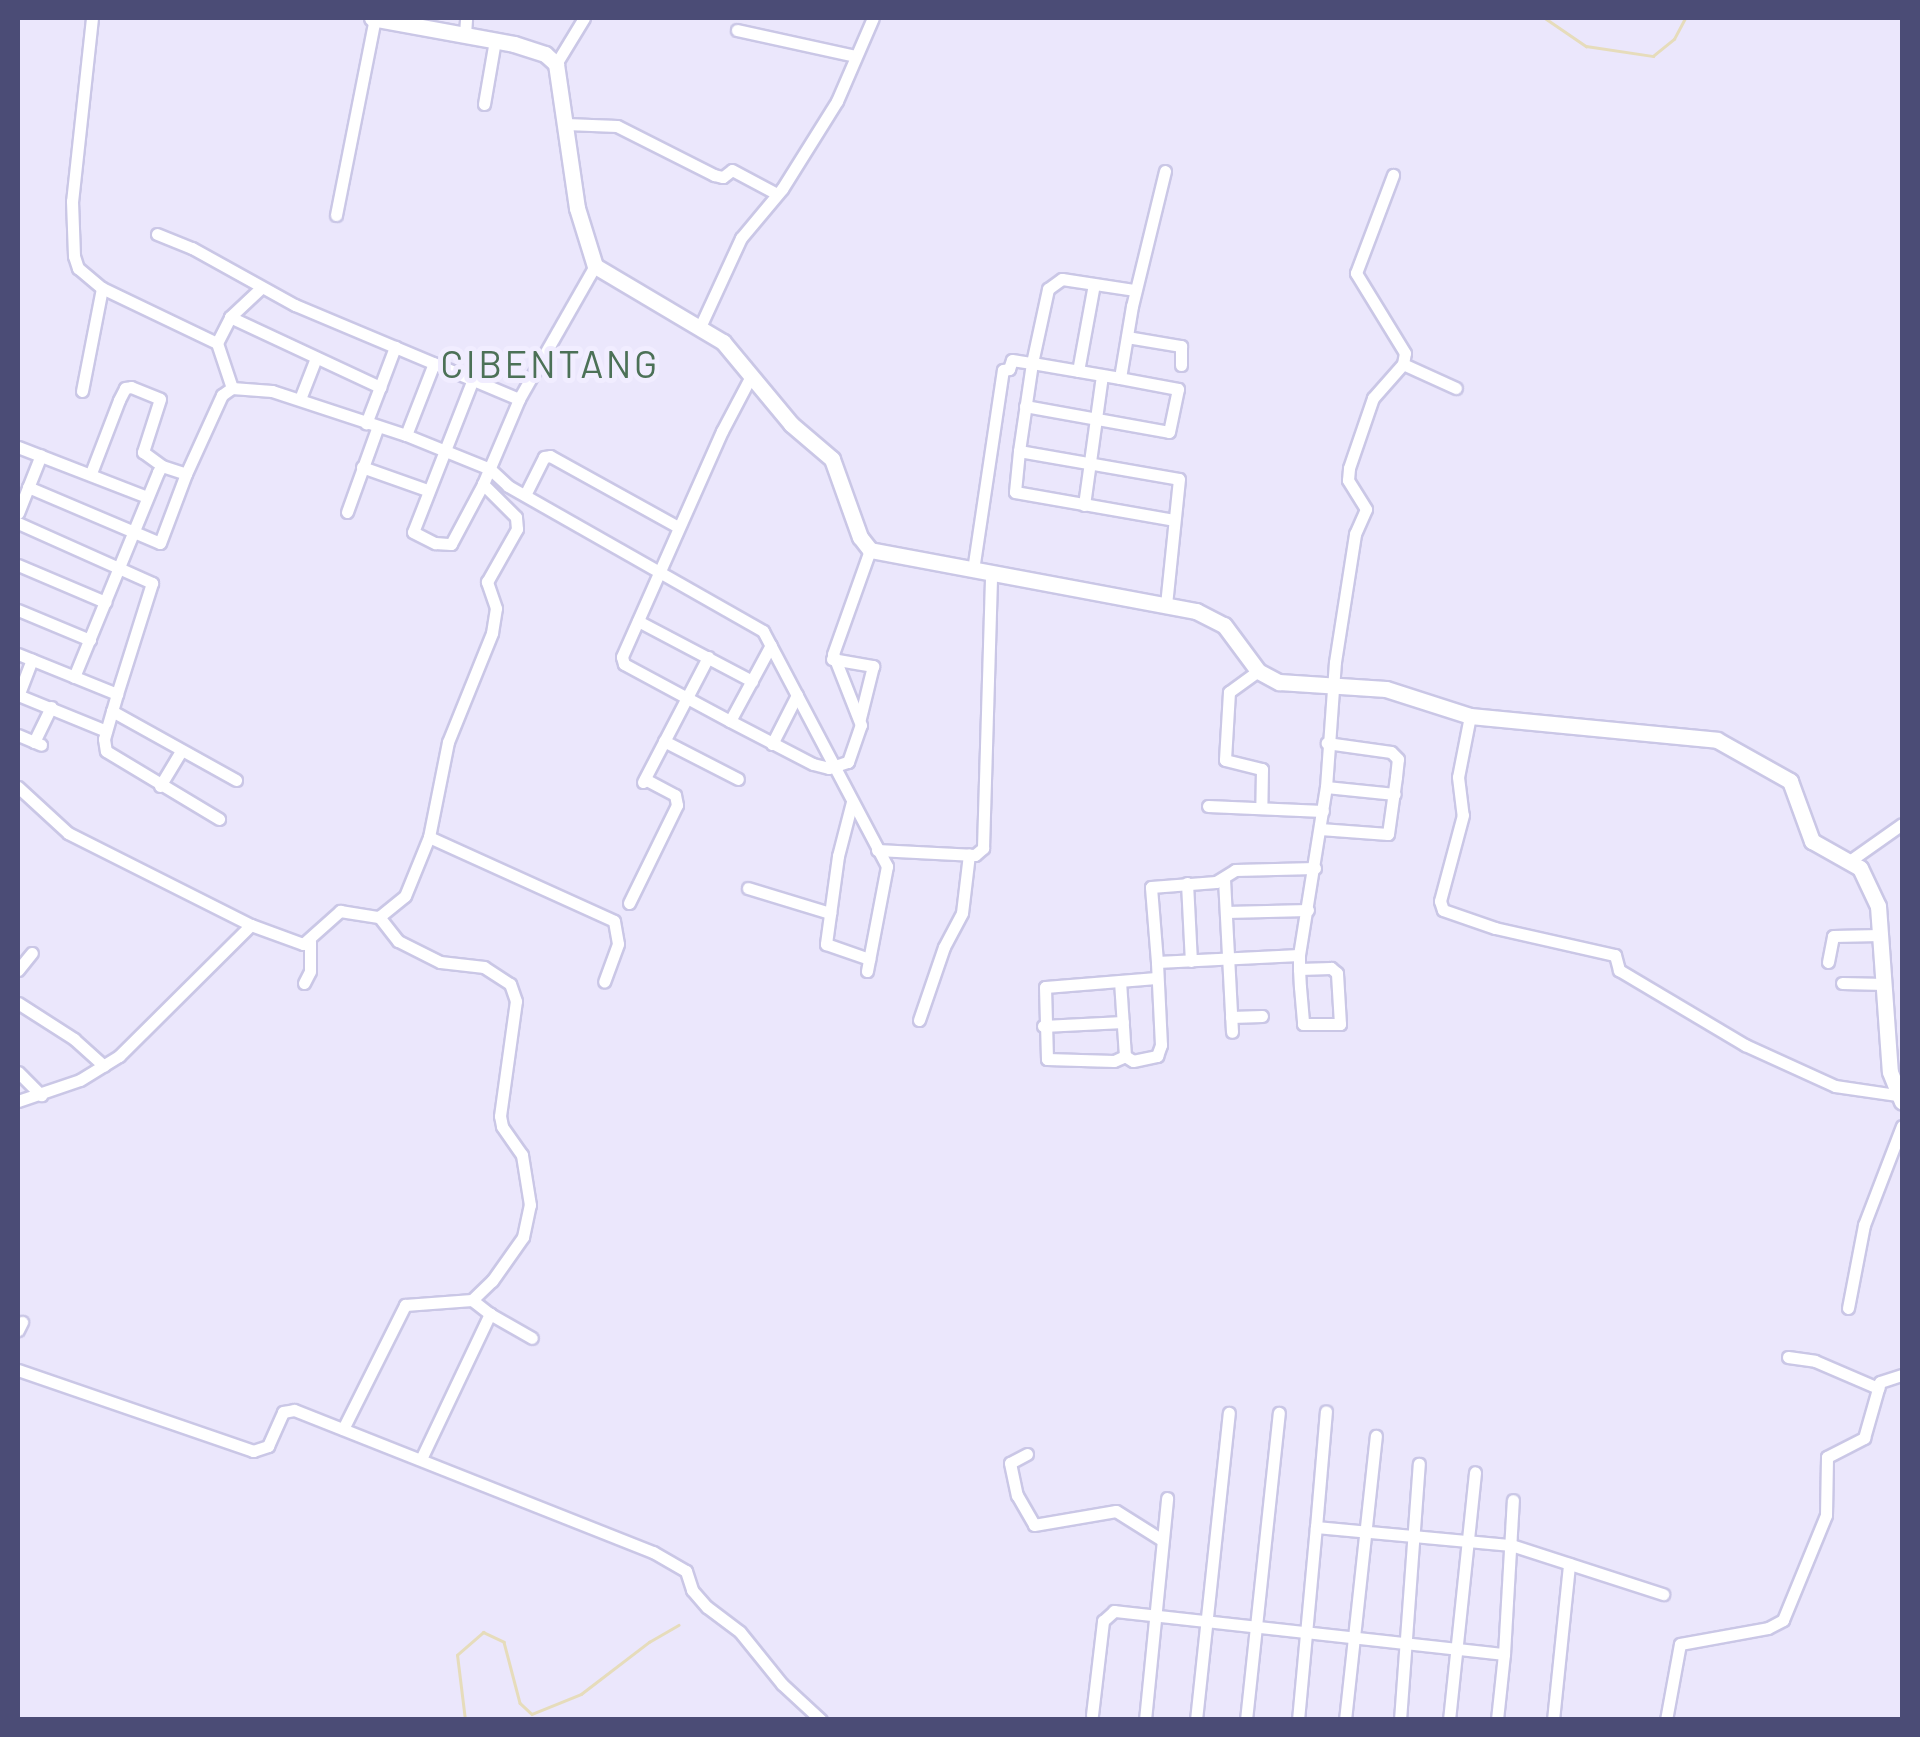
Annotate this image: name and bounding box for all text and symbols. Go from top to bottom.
district label: CIBENTANG [440,341,660,387]

